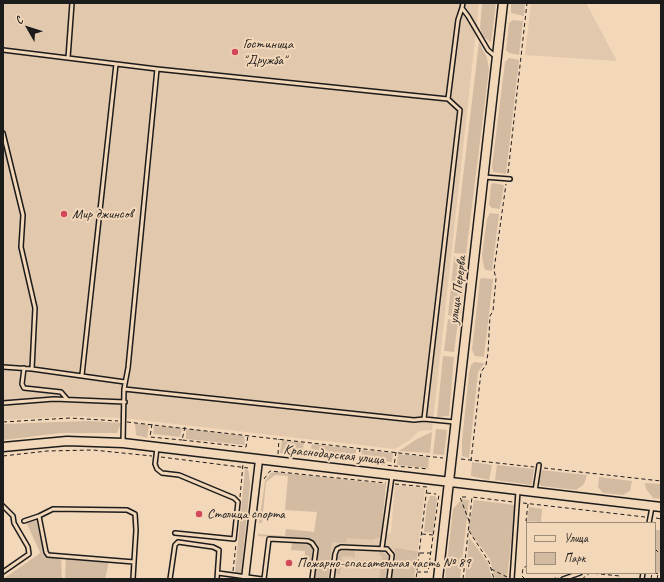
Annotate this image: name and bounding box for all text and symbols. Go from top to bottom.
north arrow [8,8,48,48]
text: С [12,14,26,27]
place label: Гостиница "Дружба" [243,36,293,68]
marker: Гостиница "Дружба" [230,47,240,57]
place label: Мир джинсов [72,206,133,222]
marker: Мир джинсов [59,209,69,219]
street label: улица Перерва [445,255,471,325]
street label: Краснодарская улица [283,441,385,469]
place label: Столица спорта [207,506,285,522]
marker: Столица спорта [194,509,204,519]
legend [526,522,656,574]
text: Улица [564,530,588,546]
text: Парк [564,550,585,566]
place label: Пожарно-спасательная часть № 89 [297,555,471,571]
marker: Пожарно-спасательная часть № 89 [284,558,294,568]

